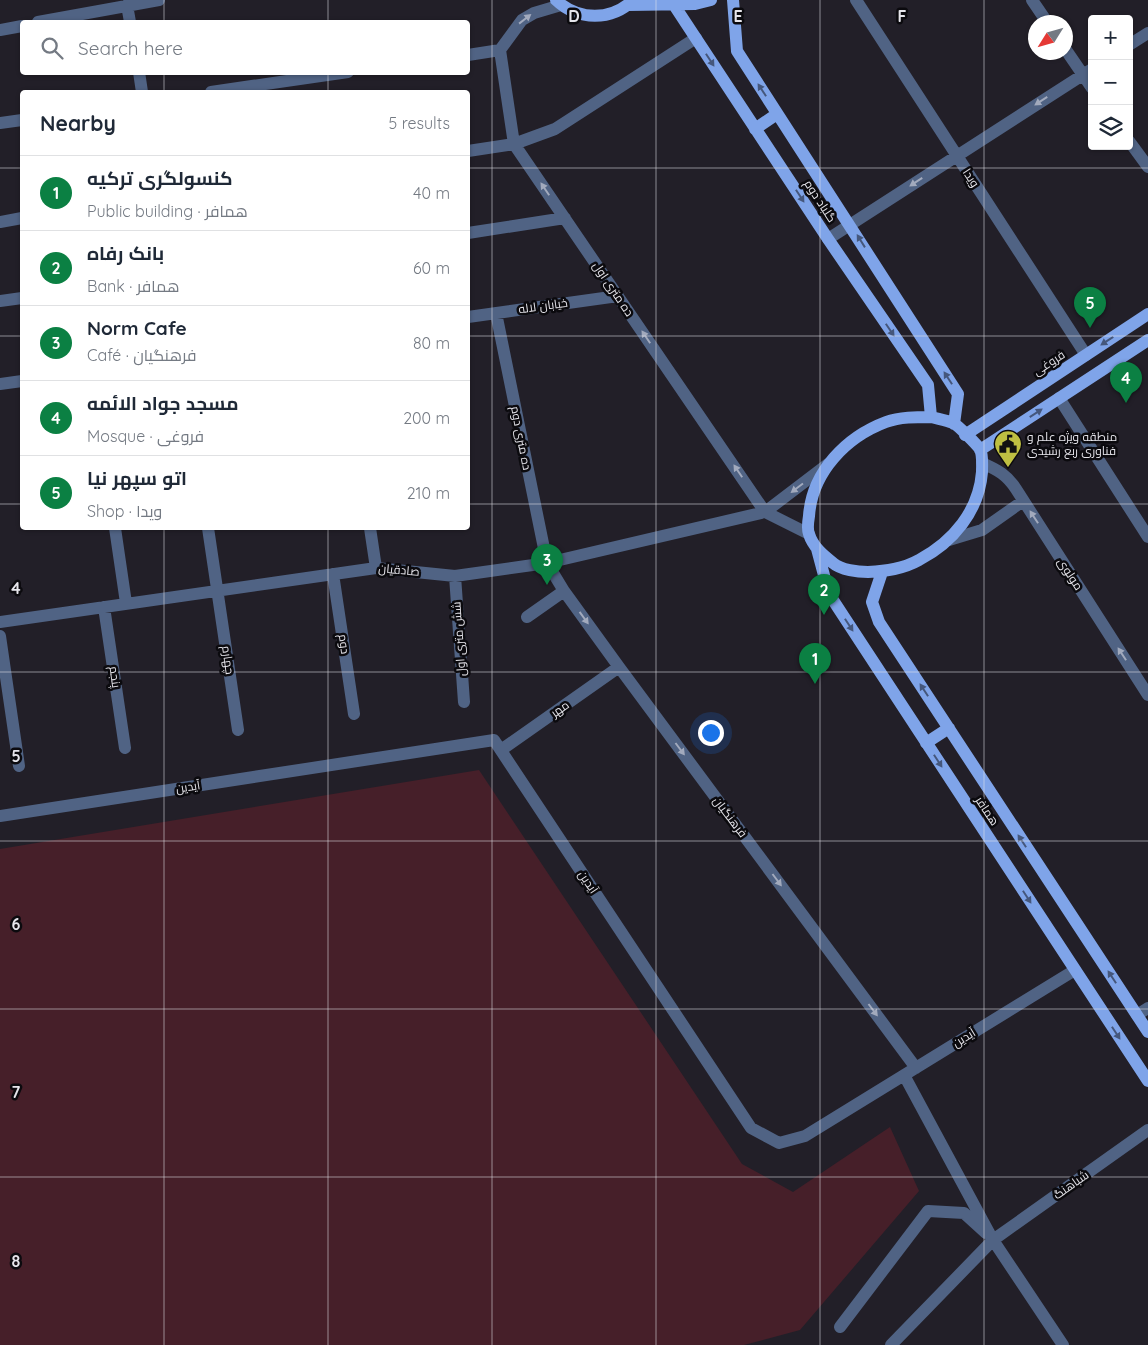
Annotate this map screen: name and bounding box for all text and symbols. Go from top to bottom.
text: D [568,6,580,26]
text: E [733,6,743,26]
text: F [898,6,907,26]
one-way arrow [518,14,531,25]
north arrow [1028,15,1073,60]
map controls [1088,15,1133,150]
button: + [1088,15,1133,60]
search box [20,20,470,75]
icon: search [38,34,66,62]
text: Search here [78,36,183,60]
one-way arrow [705,53,715,67]
button: − [1088,60,1133,105]
one-way arrow [758,84,767,97]
one-way arrow [1035,97,1048,106]
button: layers [1088,105,1133,150]
text: Nearby [40,110,116,136]
text: 5 results [389,113,450,133]
text: کنسولگری ترکیه [87,166,233,190]
street label: ویدا [960,166,983,190]
street label: گلباد دوم [800,177,840,225]
one-way arrow [910,177,923,187]
one-way arrow [540,182,550,195]
text: 1 [53,183,59,203]
text: 40 m [413,183,450,203]
one-way arrow [795,189,804,202]
text: Public building · همافر [87,201,248,221]
one-way arrow [856,234,865,248]
text: بانک رفاه [87,241,164,265]
text: 2 [51,258,61,278]
text: 60 m [413,258,450,278]
street label: ده متری اول [590,259,637,319]
text: Bank · همافر [87,276,180,296]
pin: 5 [1074,287,1106,328]
street label: خیابان لاله [517,295,569,316]
text: Norm Cafe [87,316,187,340]
one-way arrow [886,324,895,337]
one-way arrow [641,330,651,344]
text: 3 [52,333,60,353]
text: 80 m [413,333,450,353]
one-way arrow [1101,336,1114,346]
text: Café · فرهنگیان [87,345,197,365]
street label: فروغى [1030,347,1068,378]
pin: 4 [1110,362,1142,403]
one-way arrow [943,371,953,385]
text: مسجد جواد الائمه [87,391,239,415]
street label: ده متری دوم [507,405,535,472]
text: 4 [51,408,61,428]
text: 200 m [403,408,450,428]
one-way arrow [1029,409,1042,418]
text: Mosque · فروغى [87,426,204,446]
public building icon: منطقه ویژه علم و فناوری ربع رشیدی [993,429,1023,468]
place label: منطقه ویژه علم و فناوری ربع رشیدی [1027,429,1117,459]
one-way arrow [733,465,743,478]
text: اتو سپهر نیا [87,466,187,490]
one-way arrow [791,482,804,493]
text: 5 [51,483,61,503]
text: 210 m [407,483,450,503]
text: Shop · ویدا [87,501,162,521]
one-way arrow [1029,511,1039,524]
pin: 3 [531,544,563,585]
street label: مولوی [1054,555,1086,593]
street label: صادقیان [378,560,420,579]
pin: 2 [808,574,840,615]
text: 4 [11,578,21,598]
street label: شش متری اول [448,601,469,677]
one-way arrow [578,611,589,624]
one-way arrow [844,619,854,632]
street label: دوم [335,633,353,655]
pin: 1 [799,643,831,684]
street label: چهارم [217,645,238,676]
one-way arrow [1117,647,1126,661]
street label: پنجم [105,665,125,690]
one-way arrow [919,684,929,697]
street label: مهر [547,697,572,721]
your location [698,720,724,746]
one-way arrow [675,742,685,756]
text: 5 [11,746,21,766]
one-way arrow [933,755,943,768]
street label: آیدین [175,777,202,796]
street label: همافر [972,792,1002,828]
street label: فرهنگیان [710,793,751,840]
one-way arrow [1018,834,1027,848]
street label: آیدین [575,867,602,897]
one-way arrow [771,873,782,886]
one-way arrow [1023,890,1032,904]
text: 6 [12,914,21,934]
one-way arrow [1107,970,1116,983]
one-way arrow [868,1003,879,1016]
street label: آیدین [949,1024,979,1050]
one-way arrow [1112,1026,1121,1040]
text: 7 [12,1082,21,1102]
street label: شباهنگ [1050,1167,1091,1202]
text: 8 [12,1251,21,1271]

